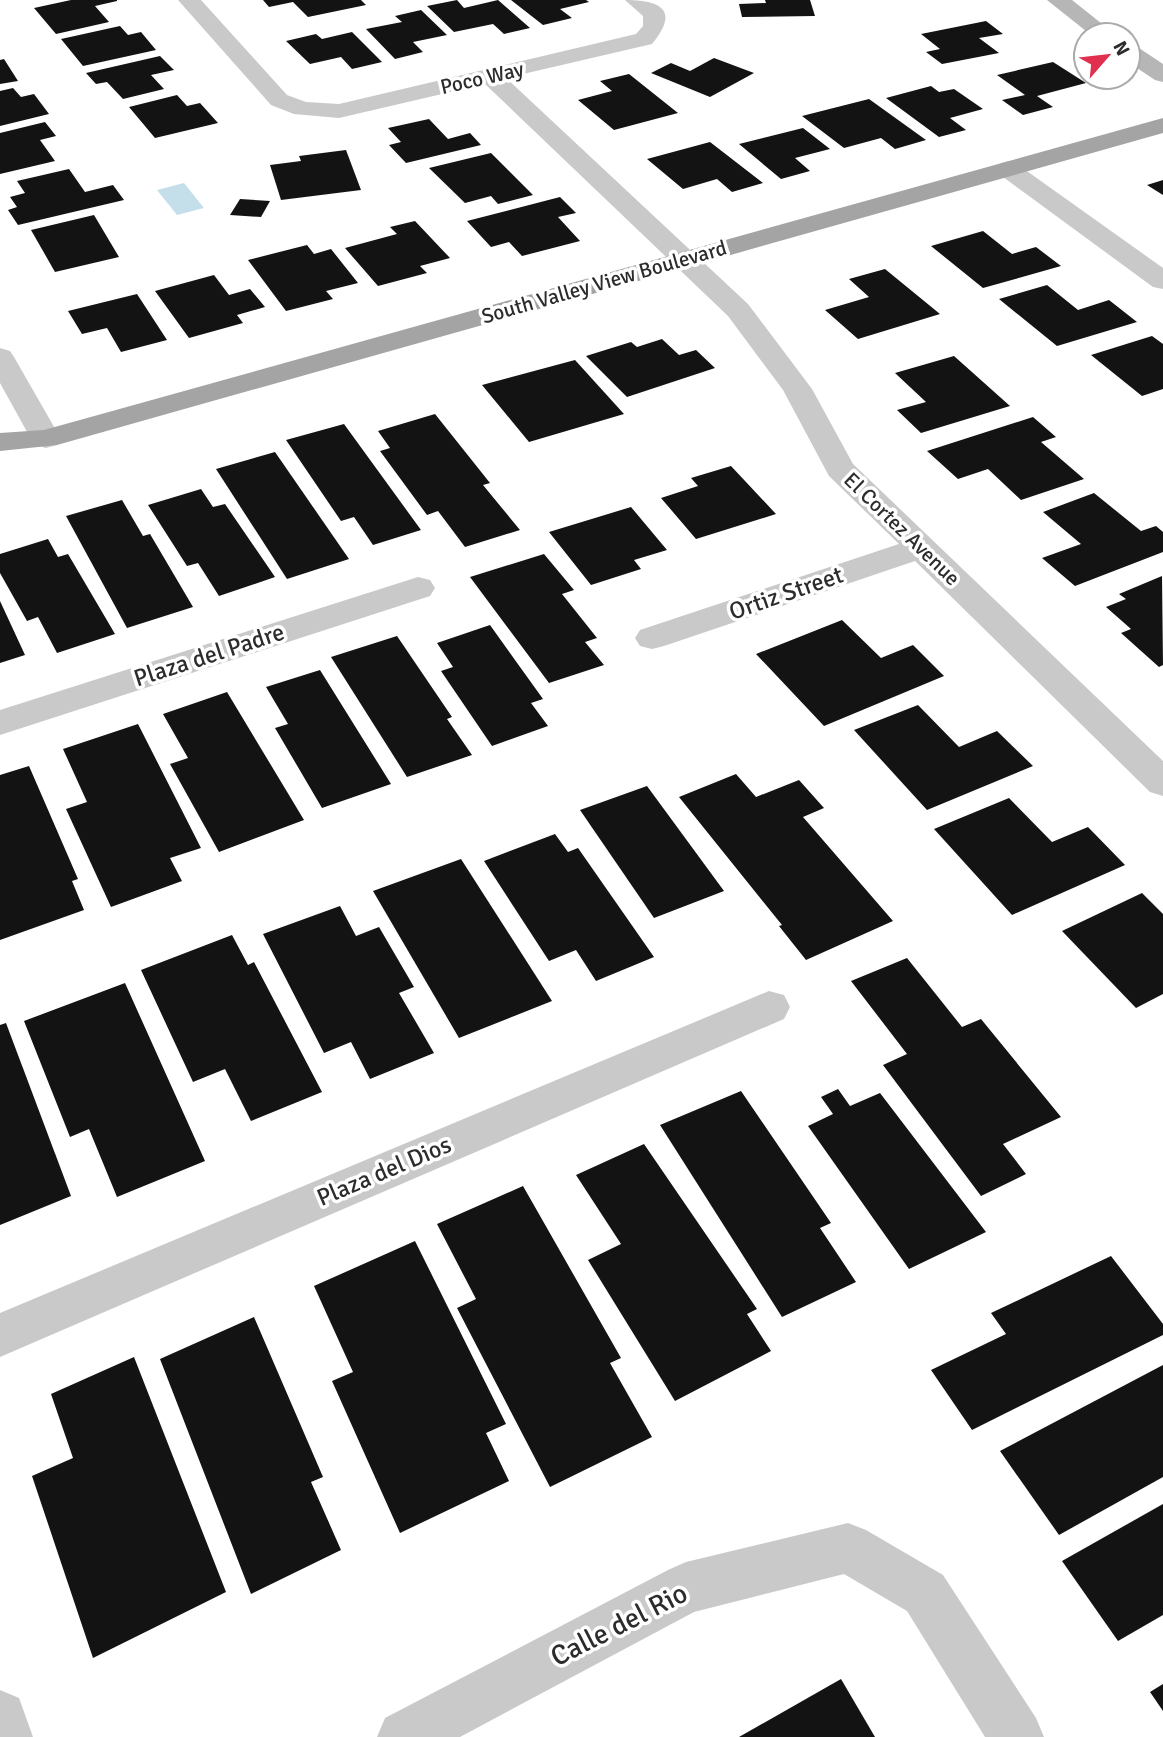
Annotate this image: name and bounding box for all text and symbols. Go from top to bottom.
north arrow [1072,21,1142,91]
text: N [1107,37,1135,60]
street label: Poco Way [438,56,526,100]
street label: South Valley View Boulevard [478,235,730,329]
street label: El Cortez Avenue [838,467,966,591]
street label: Ortiz Street [725,559,847,627]
street label: Plaza del Padre [130,617,288,693]
street label: Plaza del Dios [312,1129,456,1213]
street label: Calle del Rio [545,1576,693,1674]

